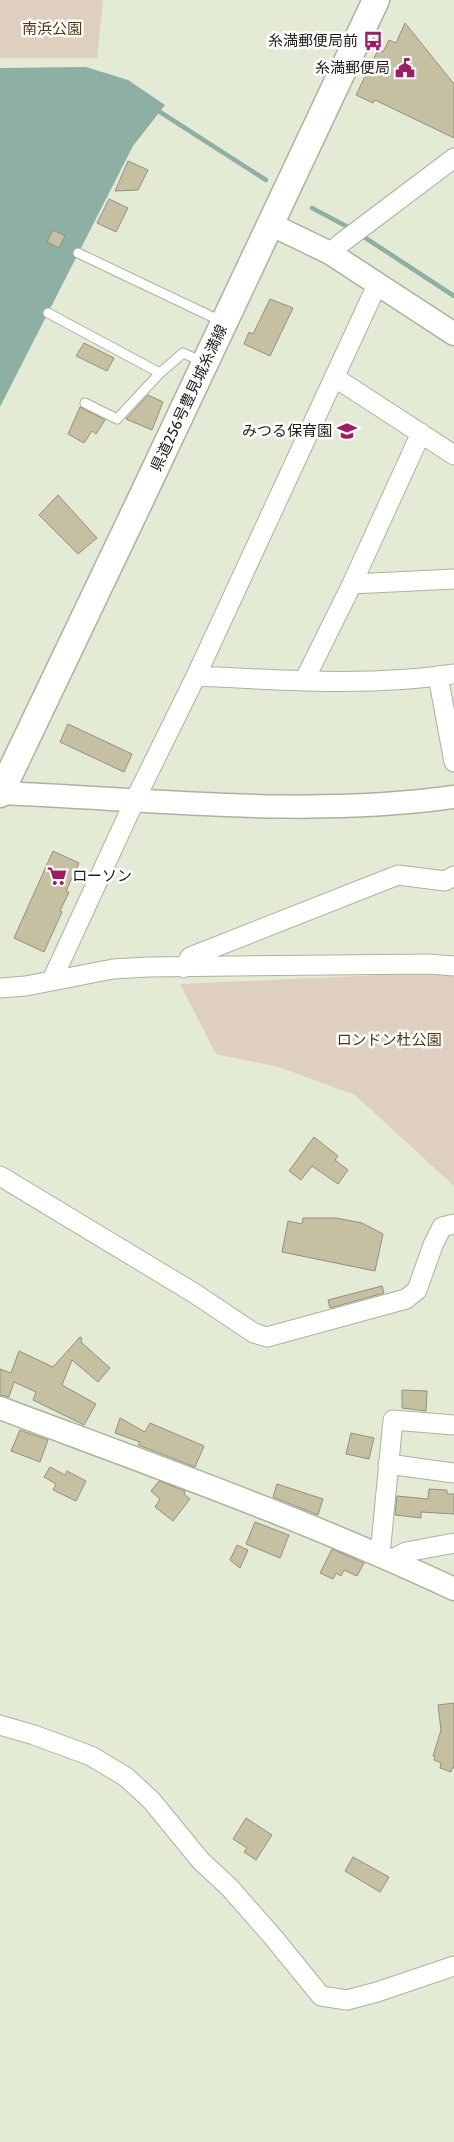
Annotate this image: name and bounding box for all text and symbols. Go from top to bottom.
park label: 南浜公園 [22,20,82,38]
bus stop icon: 糸満郵便局前 [362,30,384,52]
place label: 糸満郵便局前 [268,32,358,50]
public building icon: 糸満郵便局 [394,57,416,79]
place label: 糸満郵便局 [315,59,390,77]
street label: 県道256号豊見城糸満線 [147,322,231,474]
school or university icon: みつる保育園 [336,420,358,442]
place label: みつる保育園 [242,422,332,440]
supermarket icon: ローソン [46,865,68,887]
place label: ローソン [72,867,132,885]
park label: ロンドン杜公園 [336,1031,442,1049]

